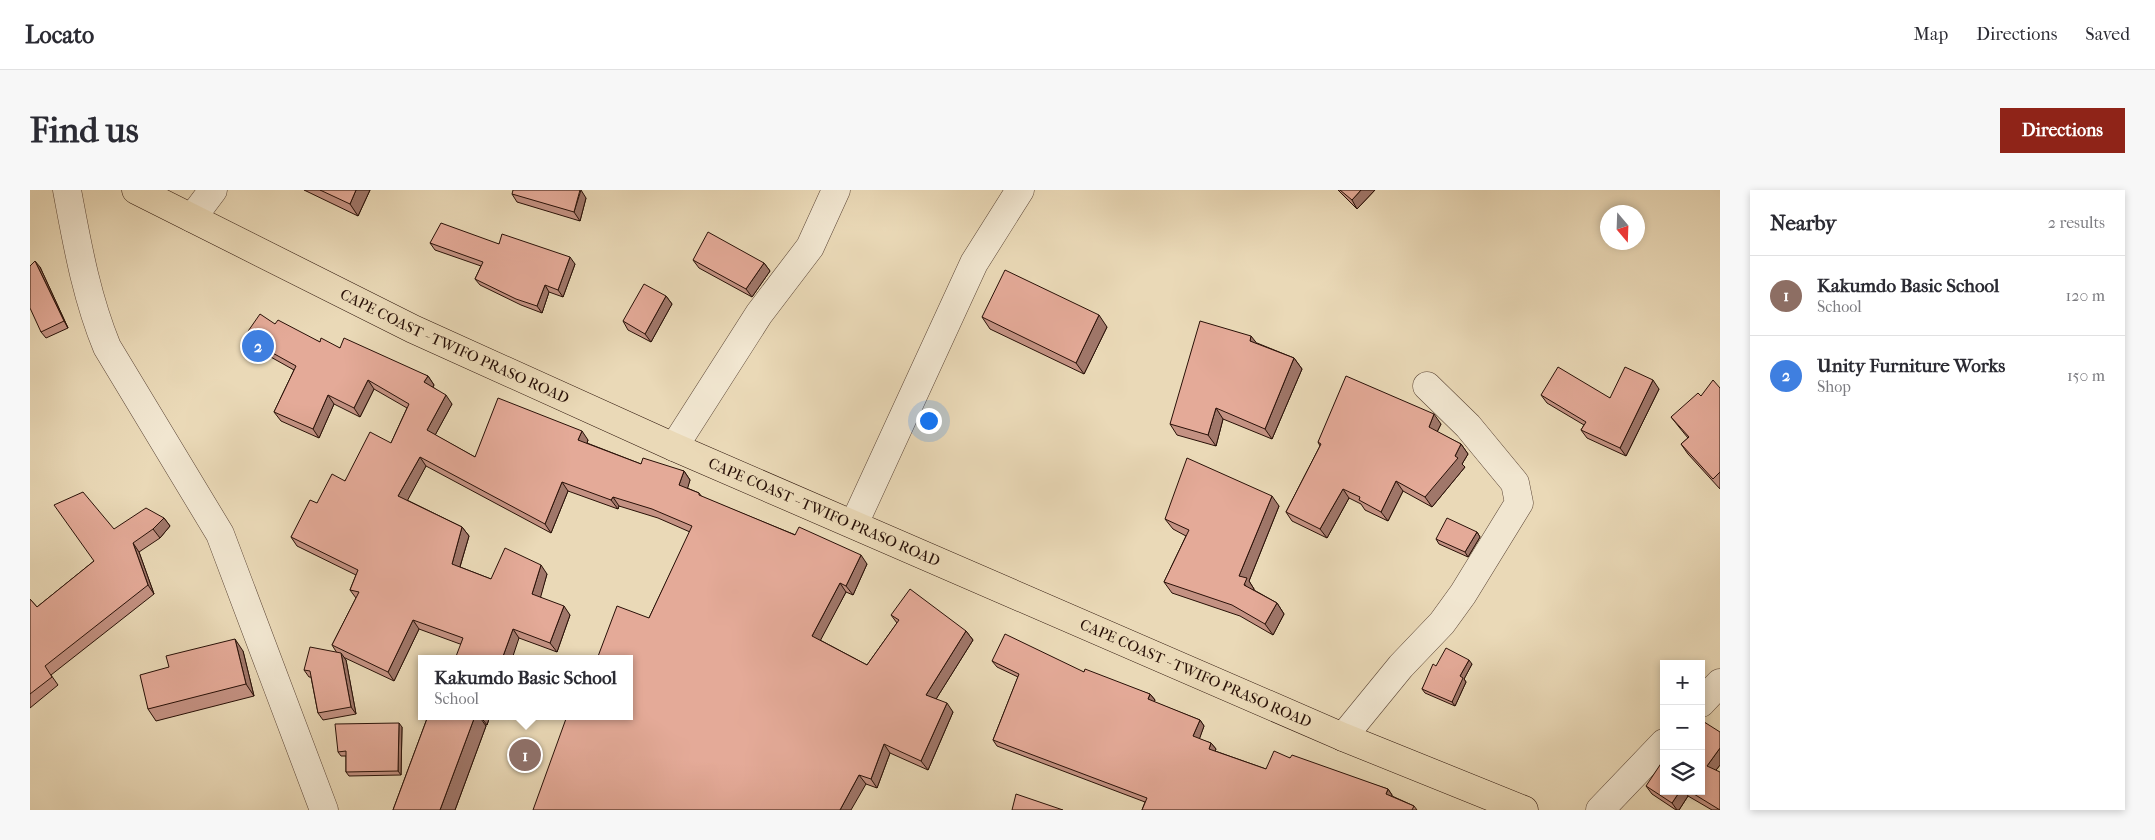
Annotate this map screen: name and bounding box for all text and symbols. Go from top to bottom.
text: Locato [25,21,94,49]
text: Map [1914,24,1948,45]
text: Directions [1976,24,2057,45]
text: Saved [2085,24,2130,45]
button: Directions [2000,108,2125,153]
text: Find us [30,110,139,151]
north arrow [1600,205,1645,250]
text: Nearby [1770,211,1836,235]
text: 2 results [2048,213,2105,232]
text: Kakumdo Basic School [1817,275,1999,297]
street label: CAPE COAST - TWIFO PRASO ROAD [337,285,572,407]
text: 1 [1783,286,1789,305]
text: 120 m [2066,286,2105,305]
text: School [1817,297,1862,316]
pin: 2 [242,327,274,365]
text: Unity Furniture Works [1817,355,2005,377]
text: 2 [1782,366,1790,385]
text: 150 m [2067,366,2105,385]
text: Shop [1817,377,1851,396]
your location [916,408,942,434]
street label: CAPE COAST - TWIFO PRASO ROAD [706,454,943,570]
street label: CAPE COAST - TWIFO PRASO ROAD [1077,615,1314,731]
popup [418,655,633,720]
map controls [1660,660,1705,795]
button: + [1660,660,1705,705]
text: Kakumdo Basic School [434,667,617,689]
text: School [434,689,479,708]
button: − [1660,705,1705,750]
pin: 1 [509,736,541,774]
button: layers [1660,750,1705,795]

